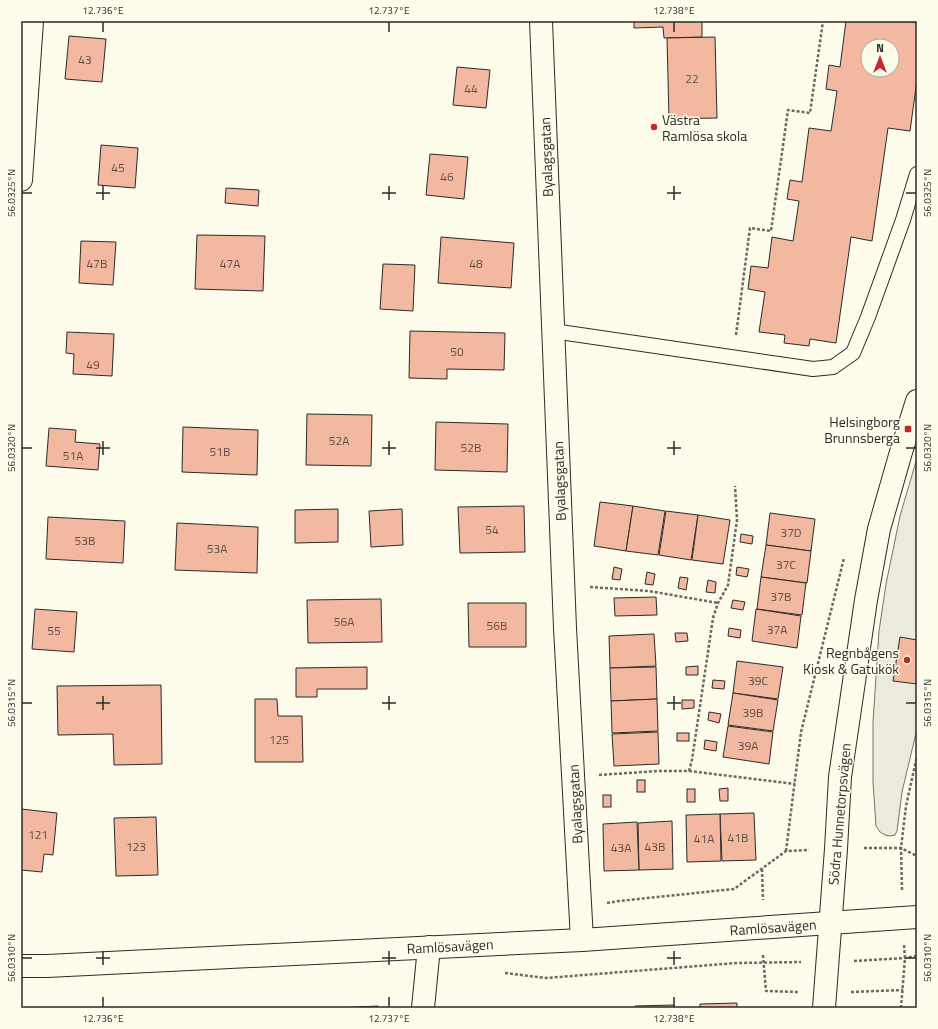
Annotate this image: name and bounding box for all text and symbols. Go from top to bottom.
text: 12.736°E [82,3,124,18]
text: 12.737°E [368,3,410,18]
text: 12.738°E [653,3,695,18]
north arrow [860,38,900,78]
text: N [876,40,884,56]
house number: 43 [78,50,92,69]
house number: 22 [685,69,699,88]
house number: 44 [464,79,478,98]
place label: Västra Ramlösa skola [662,109,747,146]
street label: Byalagsgatan [534,117,558,197]
marker: Västra Ramlösa skola [649,122,659,132]
house number: 45 [111,158,125,177]
house number: 46 [440,167,454,186]
text: 56.0325°N [4,169,19,217]
text: 56.0325°N [920,169,935,217]
house number: 47B [87,254,107,273]
house number: 47A [220,254,240,273]
house number: 48 [469,254,483,273]
house number: 50 [450,342,464,361]
house number: 49 [86,355,100,374]
place label: Helsingborg Brunnsberga [824,411,900,448]
text: 56.0320°N [4,424,19,472]
marker: Helsingborg Brunnsberga [903,424,913,434]
text: 56.0320°N [920,424,935,472]
house number: 52A [329,431,349,450]
house number: 52B [461,438,481,457]
street label: Byalagsgatan [547,441,571,521]
house number: 51B [210,442,230,461]
house number: 51A [63,446,83,465]
house number: 54 [485,520,499,539]
house number: 37D [780,523,802,542]
house number: 53B [75,531,95,550]
house number: 53A [207,539,227,558]
house number: 37C [776,555,796,574]
house number: 37B [771,587,791,606]
house number: 56A [334,612,354,631]
house number: 56B [487,616,507,635]
house number: 37A [767,620,787,639]
house number: 55 [47,621,61,640]
place label: Regnbågens Kiosk & Gatukök [803,642,899,679]
marker: Regnbågens Kiosk & Gatukök [902,655,912,665]
house number: 39C [748,671,768,690]
text: 56.0315°N [4,679,19,727]
text: 56.0315°N [920,679,935,727]
house number: 39B [743,703,763,722]
house number: 125 [269,730,289,749]
house number: 39A [738,736,758,755]
street label: Södra Hunnetorpsvägen [822,742,856,886]
street label: Byalagsgatan [562,764,588,844]
house number: 121 [28,825,48,844]
house number: 41B [728,828,748,847]
house number: 41A [694,829,714,848]
house number: 123 [126,837,146,856]
house number: 43B [645,837,665,856]
house number: 43A [611,838,631,857]
street label: Ramlösavägen [729,913,817,941]
street label: Ramlösavägen [406,933,494,959]
text: 56.0310°N [4,934,19,982]
text: 56.0310°N [920,934,935,982]
text: 12.736°E [82,1011,124,1026]
text: 12.737°E [368,1011,410,1026]
text: 12.738°E [653,1011,695,1026]

